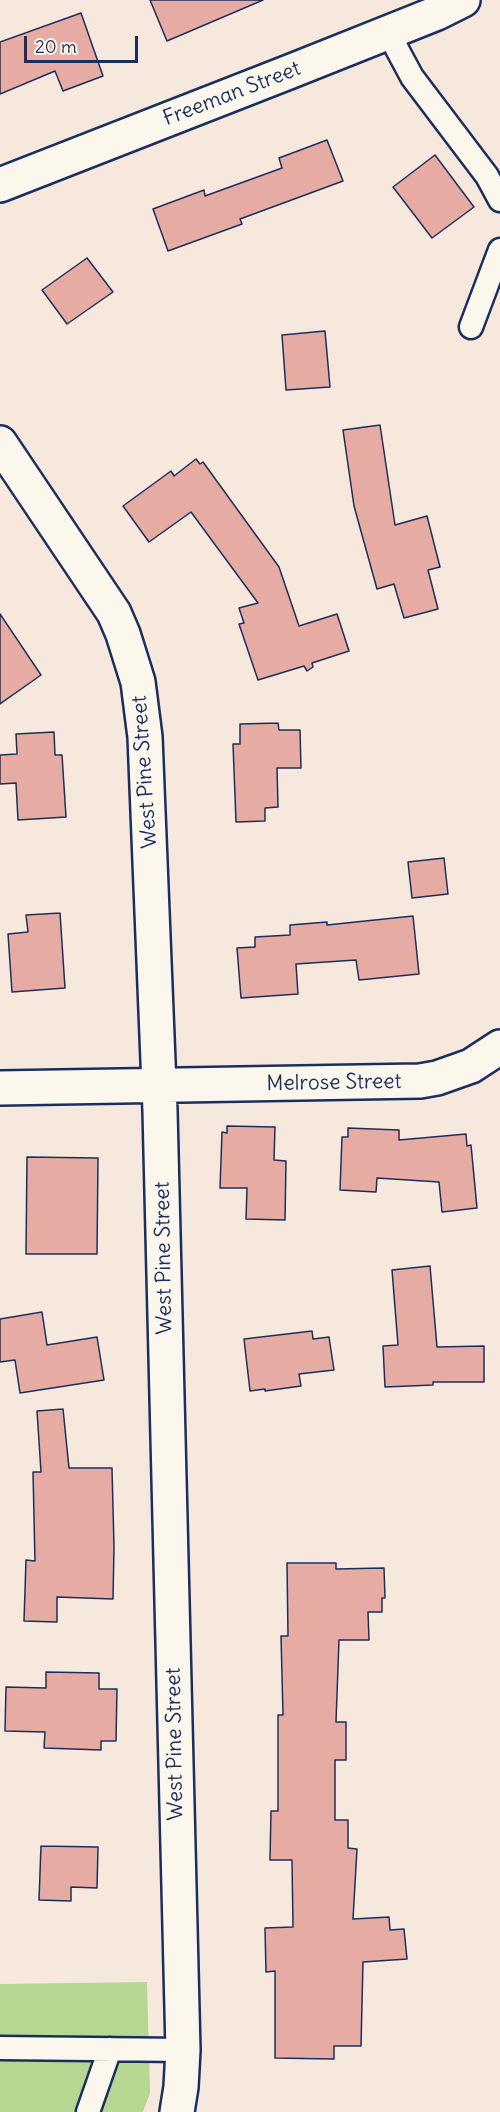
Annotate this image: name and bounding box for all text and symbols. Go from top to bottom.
scale bar [27,24,141,62]
text: 20 m [35,35,77,58]
street label: Freeman Street [160,56,304,132]
street label: West Pine Street [127,695,163,849]
street label: Melrose Street [266,1069,402,1097]
street label: West Pine Street [150,1181,178,1335]
street label: West Pine Street [161,1667,189,1821]

